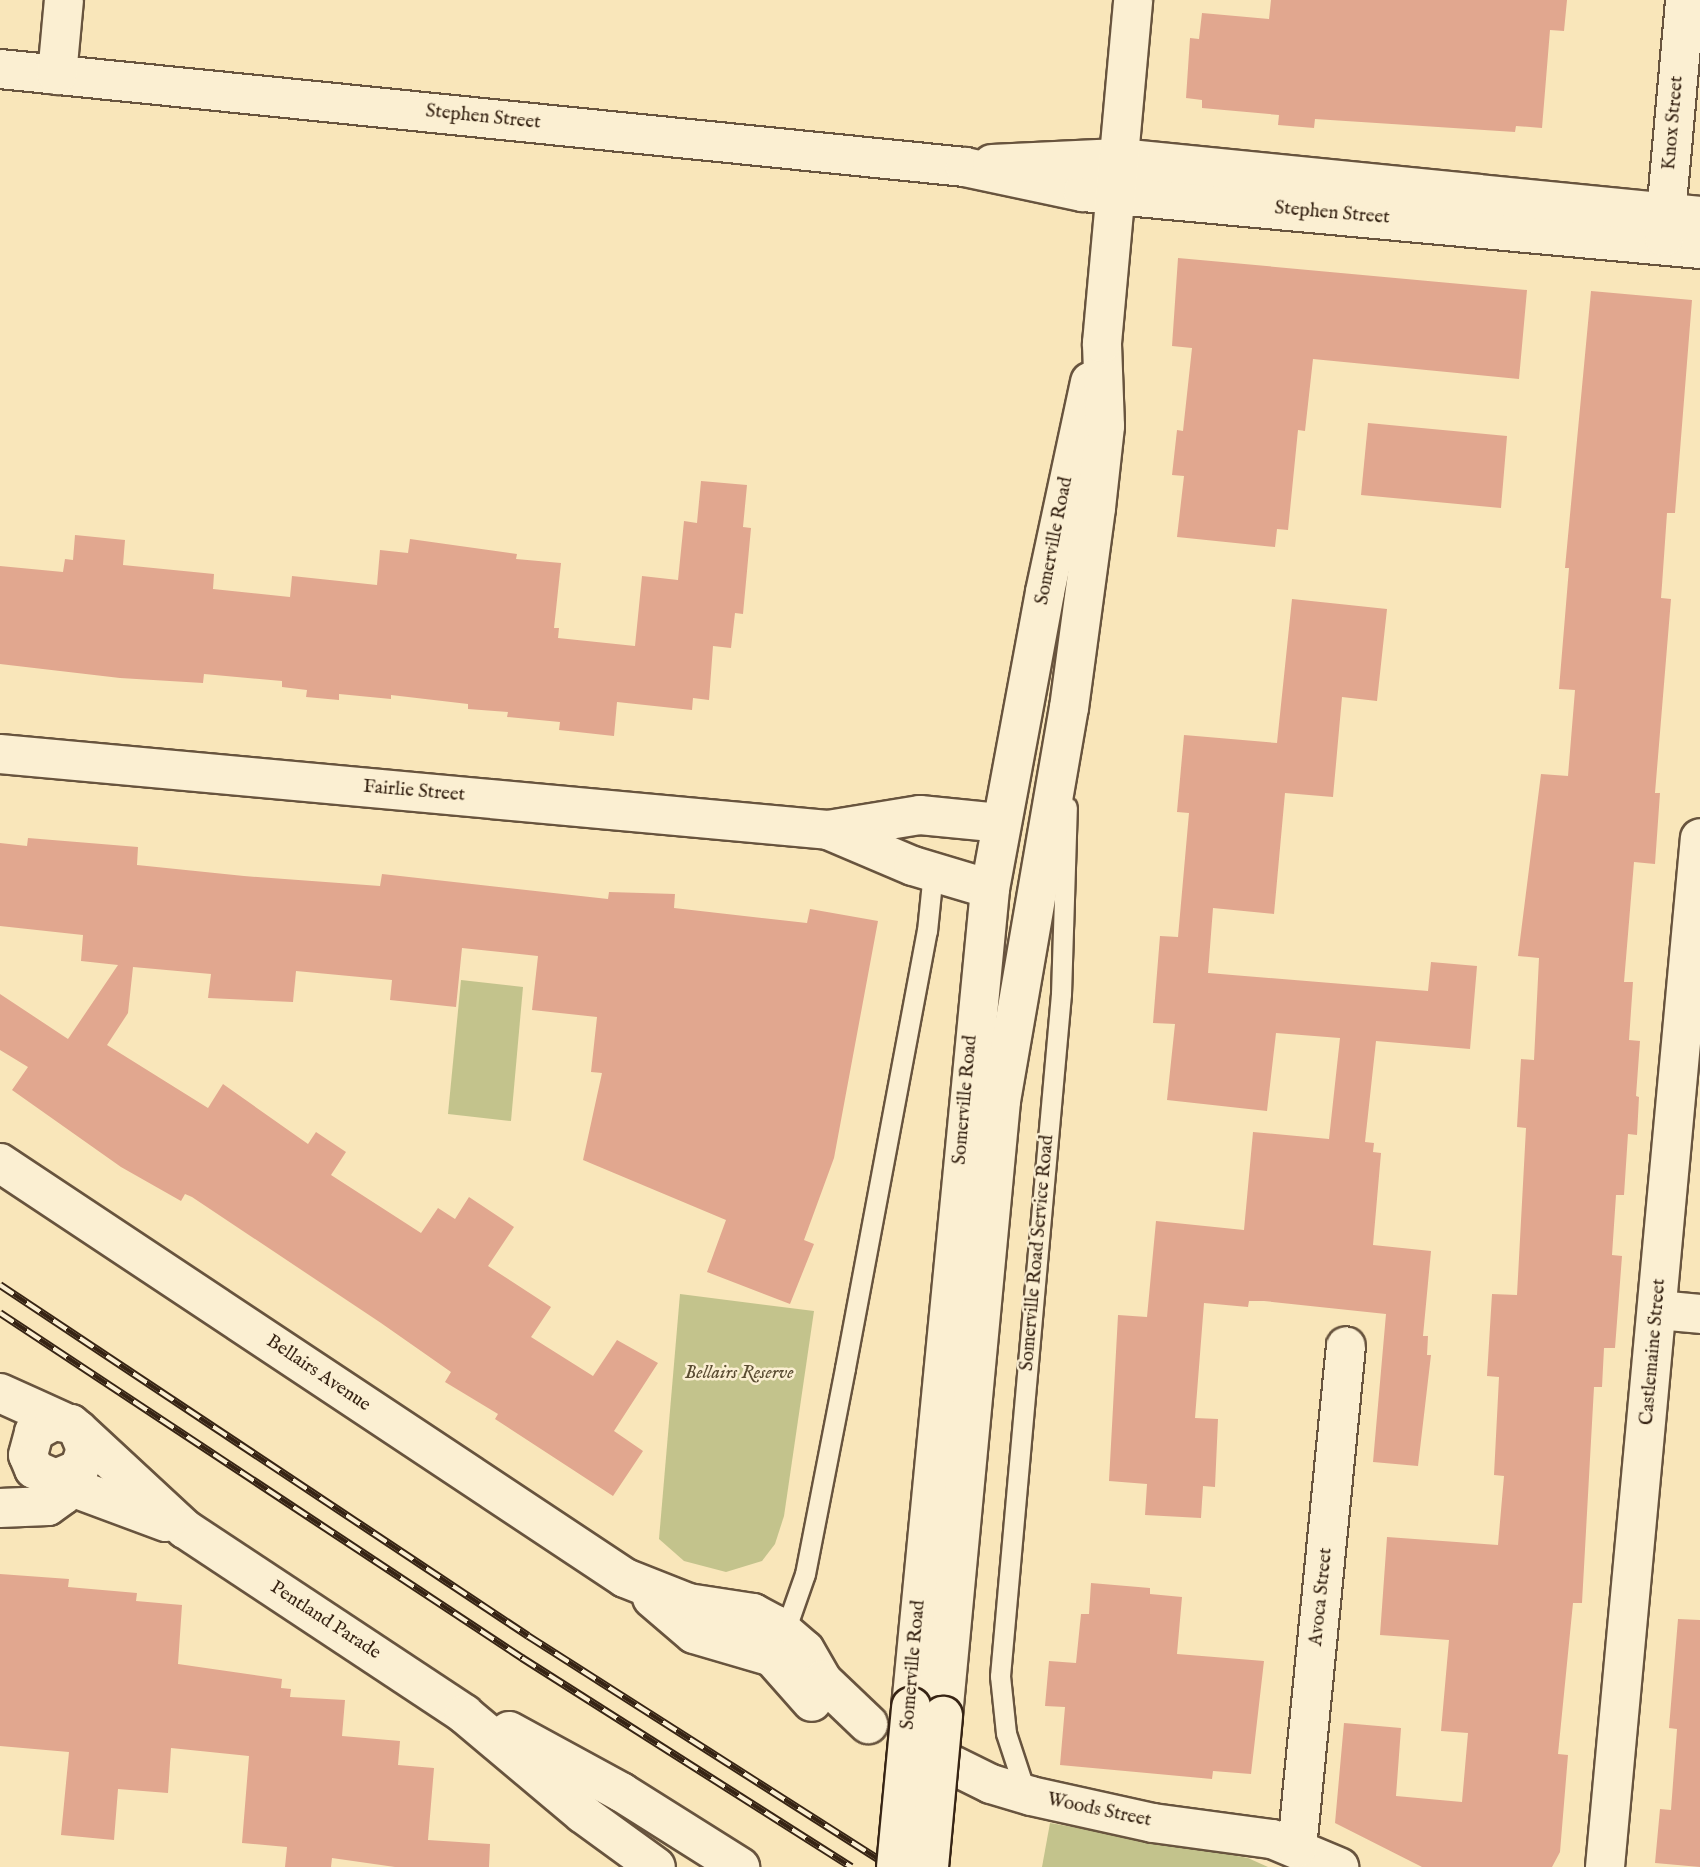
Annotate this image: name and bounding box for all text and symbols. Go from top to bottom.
street label: Knox Street [1659,75,1689,171]
street label: Stephen Street [424,101,542,135]
street label: Stephen Street [1274,198,1390,230]
street label: Somerville Road [1031,475,1079,607]
street label: Fairlie Street [362,776,466,808]
street label: Somerville Road [949,1034,983,1166]
street label: Somerville Road Service Road [1016,1134,1060,1372]
street label: Castlemaine Street [1636,1278,1672,1426]
street label: Bellairs Avenue [262,1331,374,1417]
park label: Bellairs Reserve [685,1363,793,1385]
street label: Avoca Street [1306,1547,1338,1647]
street label: Pentland Parade [266,1577,384,1665]
street label: Somerville Road [897,1599,931,1731]
street label: Woods Street [1045,1789,1153,1833]

